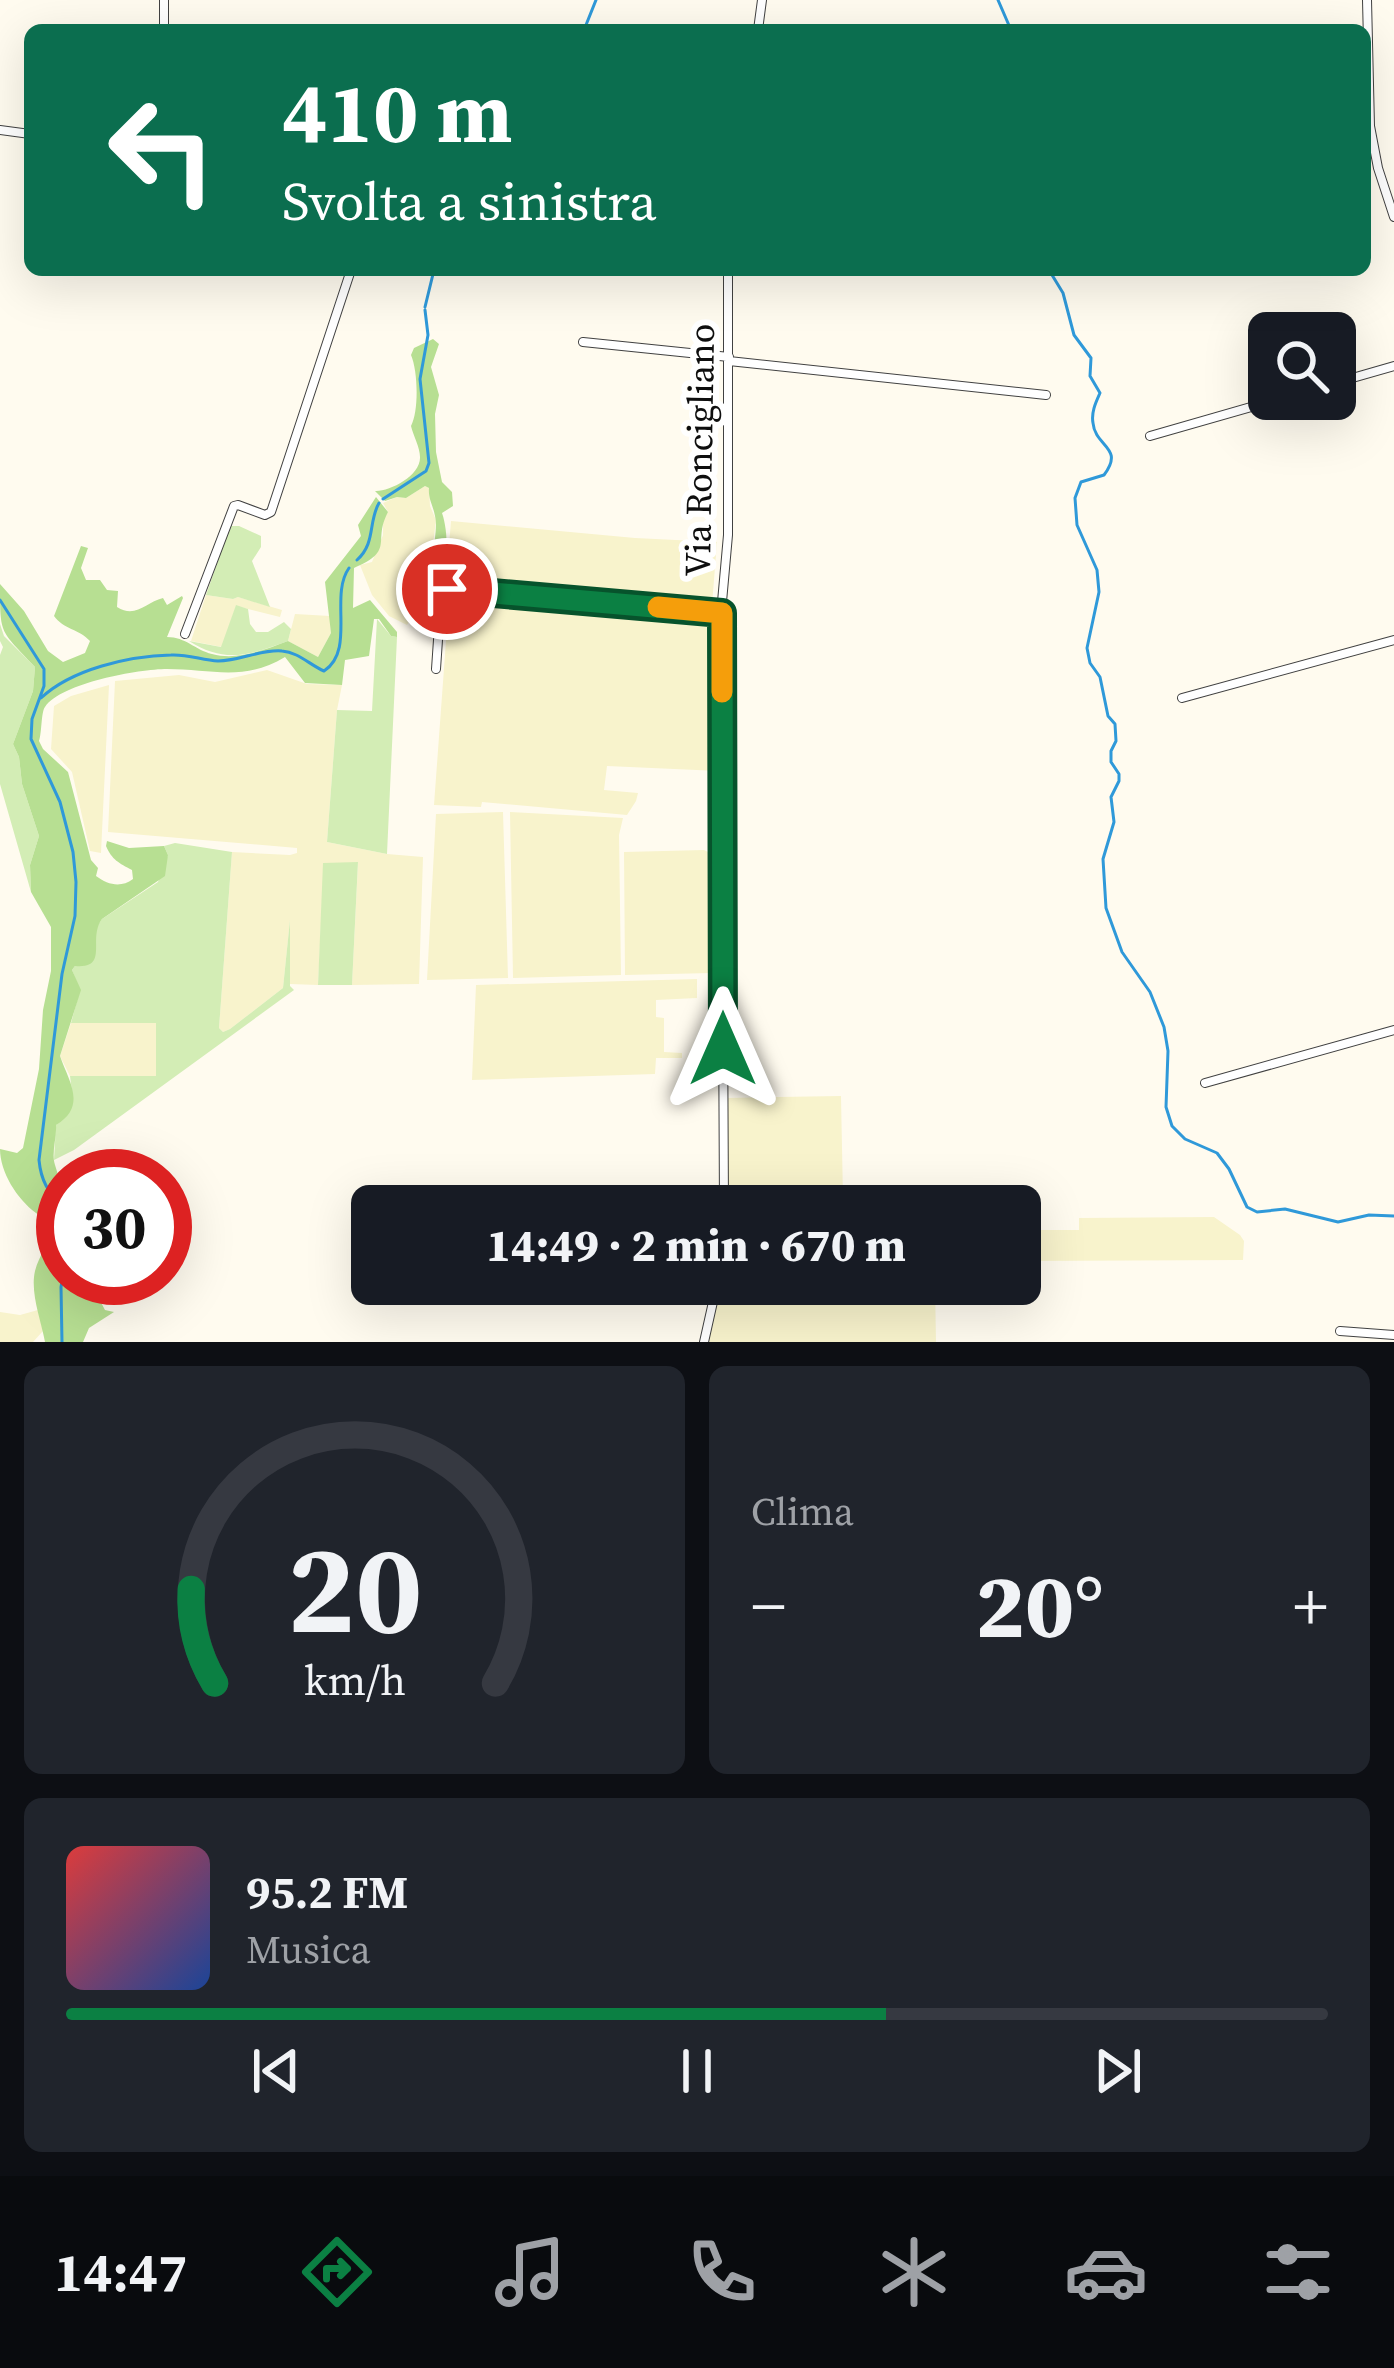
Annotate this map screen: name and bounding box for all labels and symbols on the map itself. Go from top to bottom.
street label: Via Roncigliano [673,323,726,577]
pin [396,538,498,640]
position arrow [660,986,786,1112]
speed limit sign: 30 [36,1149,192,1305]

